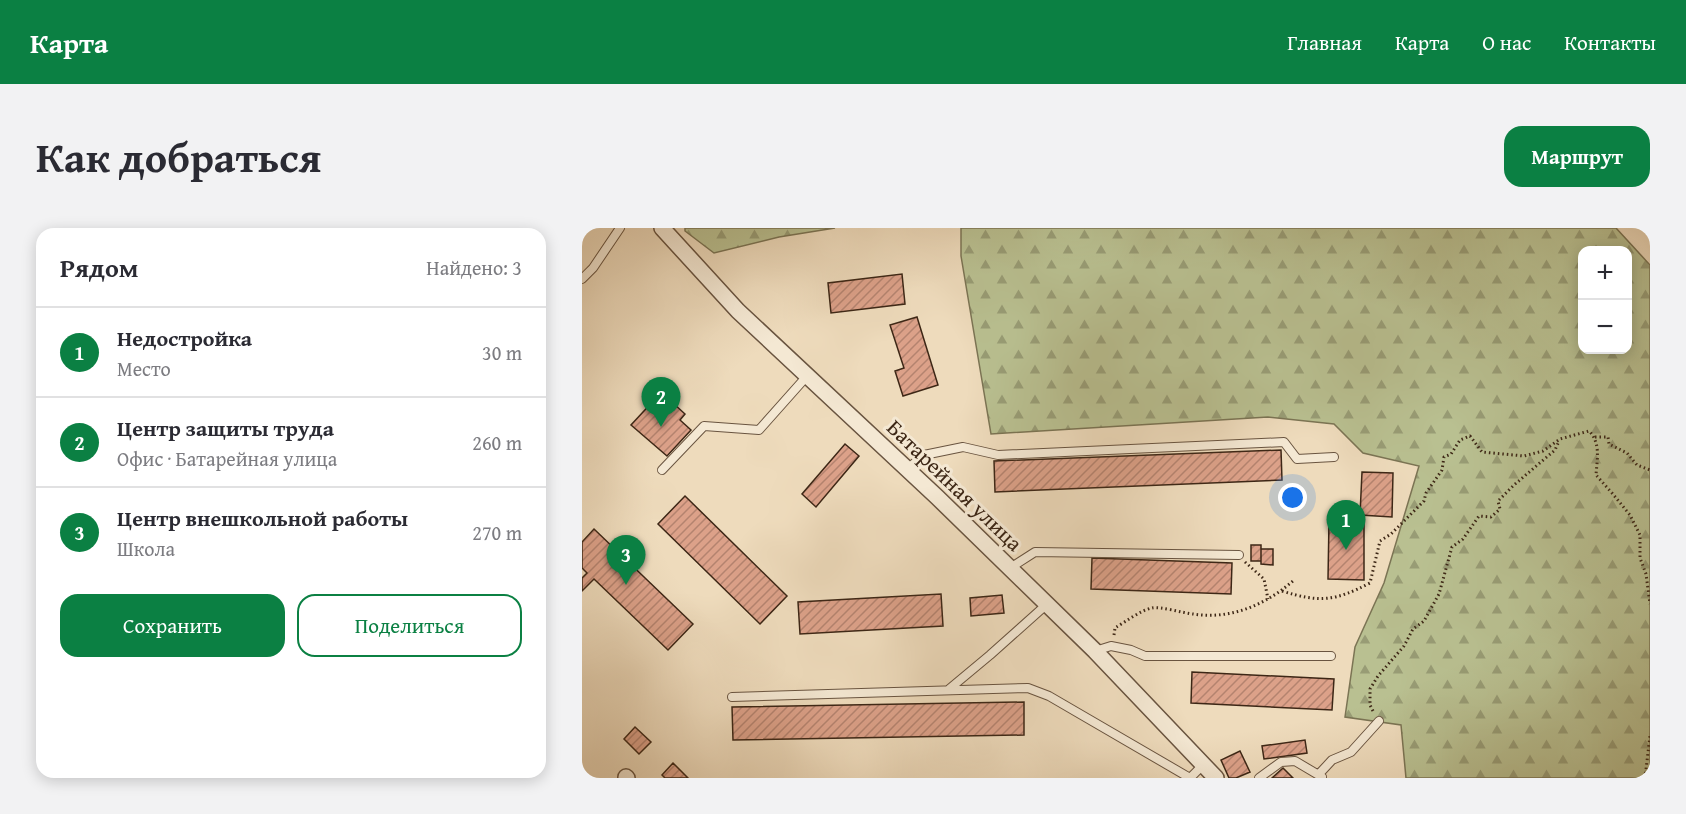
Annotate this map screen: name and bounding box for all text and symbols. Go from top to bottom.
text: Карта [30,22,108,63]
text: Главная [1287,27,1362,58]
text: Карта [1395,27,1449,58]
text: О нас [1482,27,1531,58]
text: Контакты [1564,27,1656,58]
text: Как добраться [36,126,321,187]
button: Маршрут [1504,126,1650,187]
map controls [1578,246,1632,354]
button: + [1578,246,1632,300]
text: Рядом [60,248,138,287]
text: Найдено: 3 [426,253,522,282]
button: − [1578,300,1632,354]
text: Недостройка [117,322,252,354]
text: 1 [74,338,85,367]
text: 30 m [482,338,522,367]
text: Место [117,354,171,383]
pin: 2 [642,378,680,427]
text: Центр защиты труда [117,412,334,444]
street label: Батарейная улица [880,412,1030,559]
text: 2 [74,428,85,457]
text: 260 m [472,428,522,457]
text: Офис · Батарейная улица [117,444,337,473]
your location [1278,483,1307,512]
pin: 1 [1326,500,1365,550]
text: Центр внешкольной работы [117,502,408,534]
text: 3 [74,518,85,547]
text: 270 m [472,518,522,547]
text: Школа [117,534,175,563]
pin: 3 [606,536,645,585]
button: Сохранить [60,594,285,657]
button: Поделиться [297,594,522,657]

